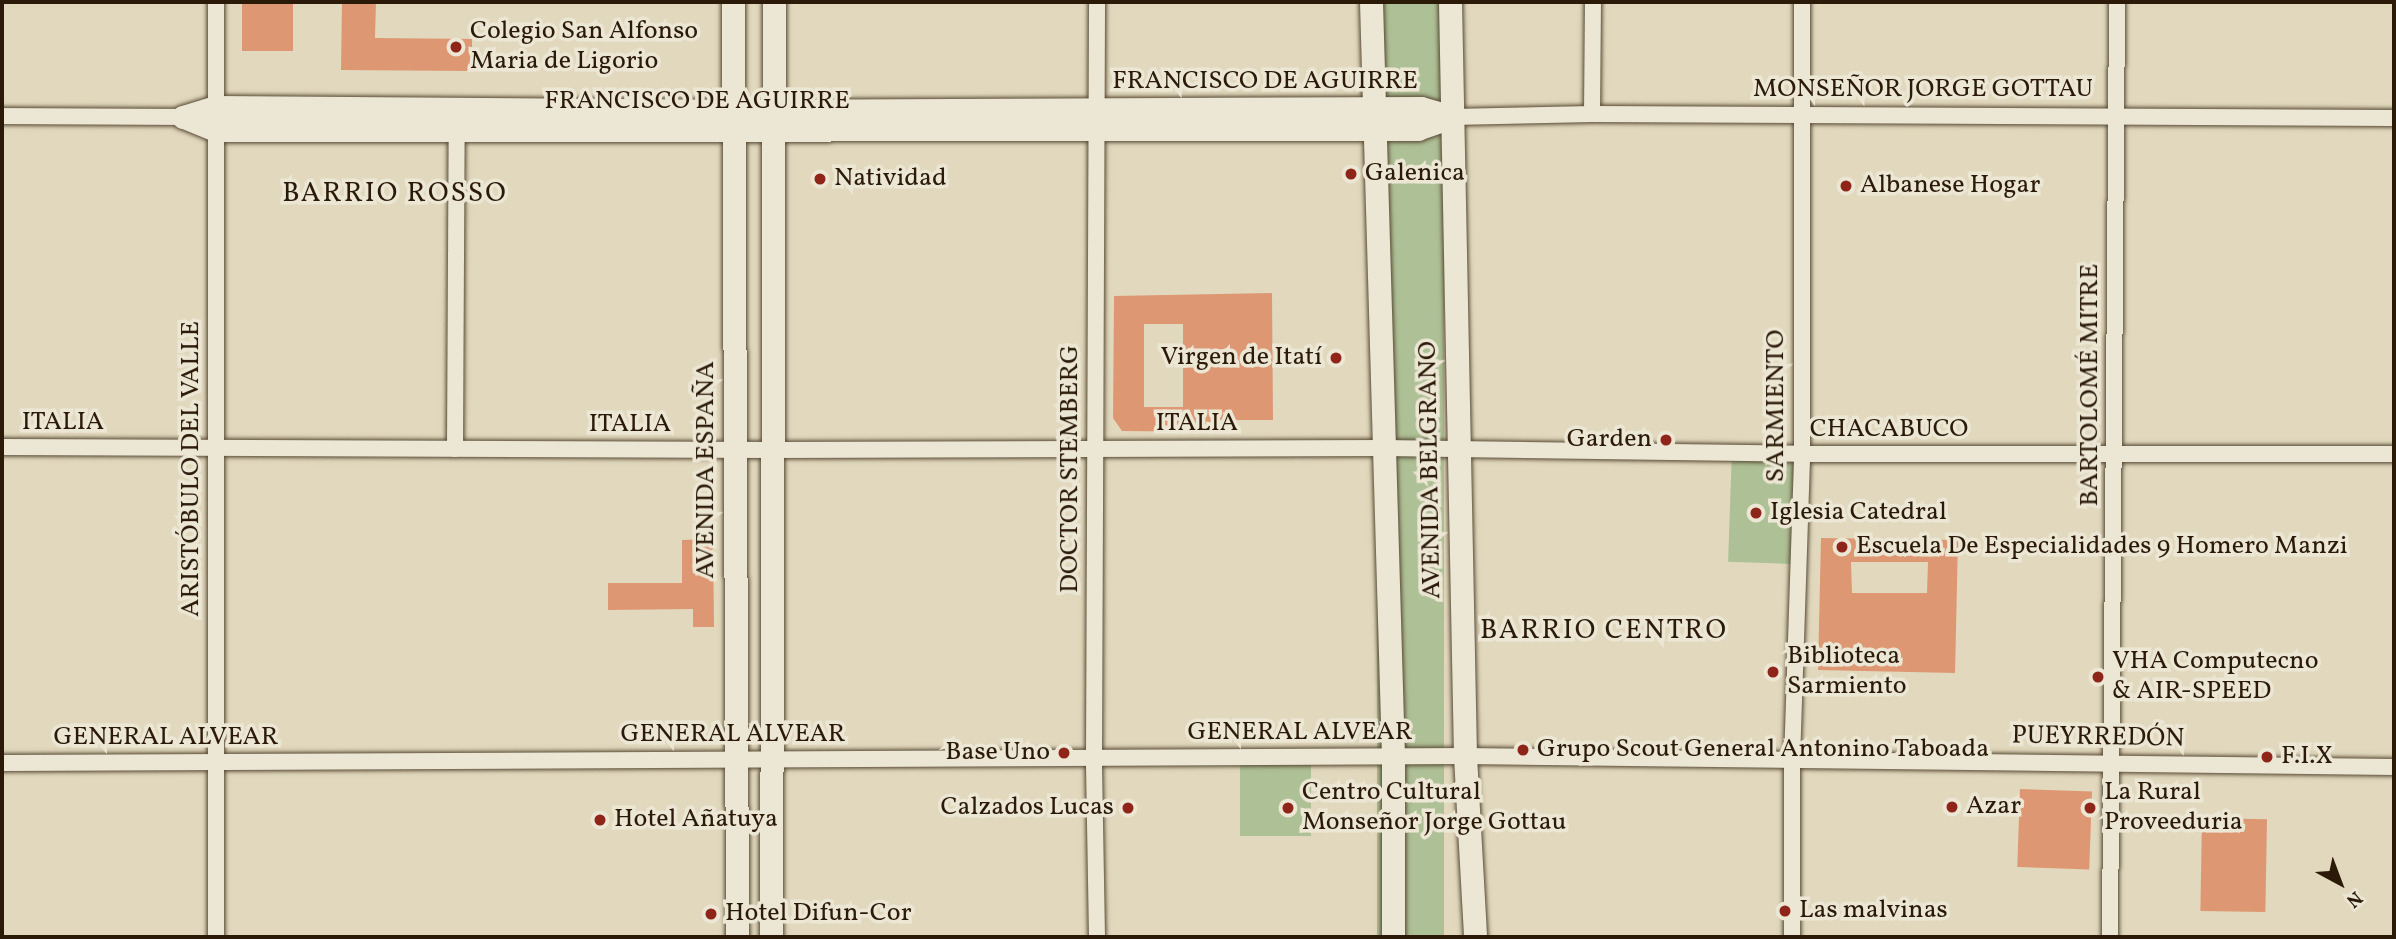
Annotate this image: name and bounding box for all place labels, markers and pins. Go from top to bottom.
place label: Colegio San Alfonso Maria de Ligorio [470,16,698,78]
marker: Colegio San Alfonso Maria de Ligorio [448,39,464,55]
place label: Galenica [1365,158,1465,190]
place label: Natividad [834,163,947,195]
marker: Galenica [1343,166,1359,182]
place label: Albanese Hogar [1860,170,2040,202]
marker: Natividad [812,171,828,187]
marker: Albanese Hogar [1838,178,1854,194]
place label: Virgen de Itatí [1160,342,1322,374]
marker: Virgen de Itatí [1328,350,1344,366]
place label: Garden [1567,424,1652,456]
marker: Garden [1658,432,1674,448]
place label: Iglesia Catedral [1770,497,1947,529]
marker: Iglesia Catedral [1748,505,1764,521]
place label: Escuela De Especialidades 9 Homero Manzi [1856,531,2348,563]
marker: Escuela De Especialidades 9 Homero Manzi [1834,539,1850,555]
place label: Biblioteca Sarmiento [1787,641,1907,702]
place label: VHA Computecno & AIR-SPEED [2112,646,2318,708]
marker: Biblioteca Sarmiento [1765,664,1781,680]
marker: VHA Computecno & AIR-SPEED [2090,669,2106,685]
place label: Grupo Scout General Antonino Taboada [1537,734,1990,766]
place label: Base Uno [945,737,1050,769]
place label: F.I.X [2281,741,2333,773]
marker: Grupo Scout General Antonino Taboada [1515,742,1531,758]
marker: Base Uno [1056,745,1072,761]
marker: F.I.X [2259,749,2275,765]
place label: Centro Cultural Monseñor Jorge Gottau [1302,777,1566,838]
place label: La Rural Proveeduria [2104,777,2243,838]
place label: Azar [1966,791,2021,823]
place label: Calzados Lucas [941,792,1114,824]
marker: Azar [1944,799,1960,815]
marker: Calzados Lucas [1120,800,1136,816]
marker: Centro Cultural Monseñor Jorge Gottau [1280,800,1296,816]
marker: La Rural Proveeduria [2082,800,2098,816]
place label: Hotel Añatuya [614,804,778,836]
marker: Hotel Añatuya [592,812,608,828]
place label: Las malvinas [1799,895,1948,927]
place label: Hotel Difun-Cor [725,898,912,930]
marker: Las malvinas [1777,903,1793,919]
marker: Hotel Difun-Cor [703,906,719,922]

